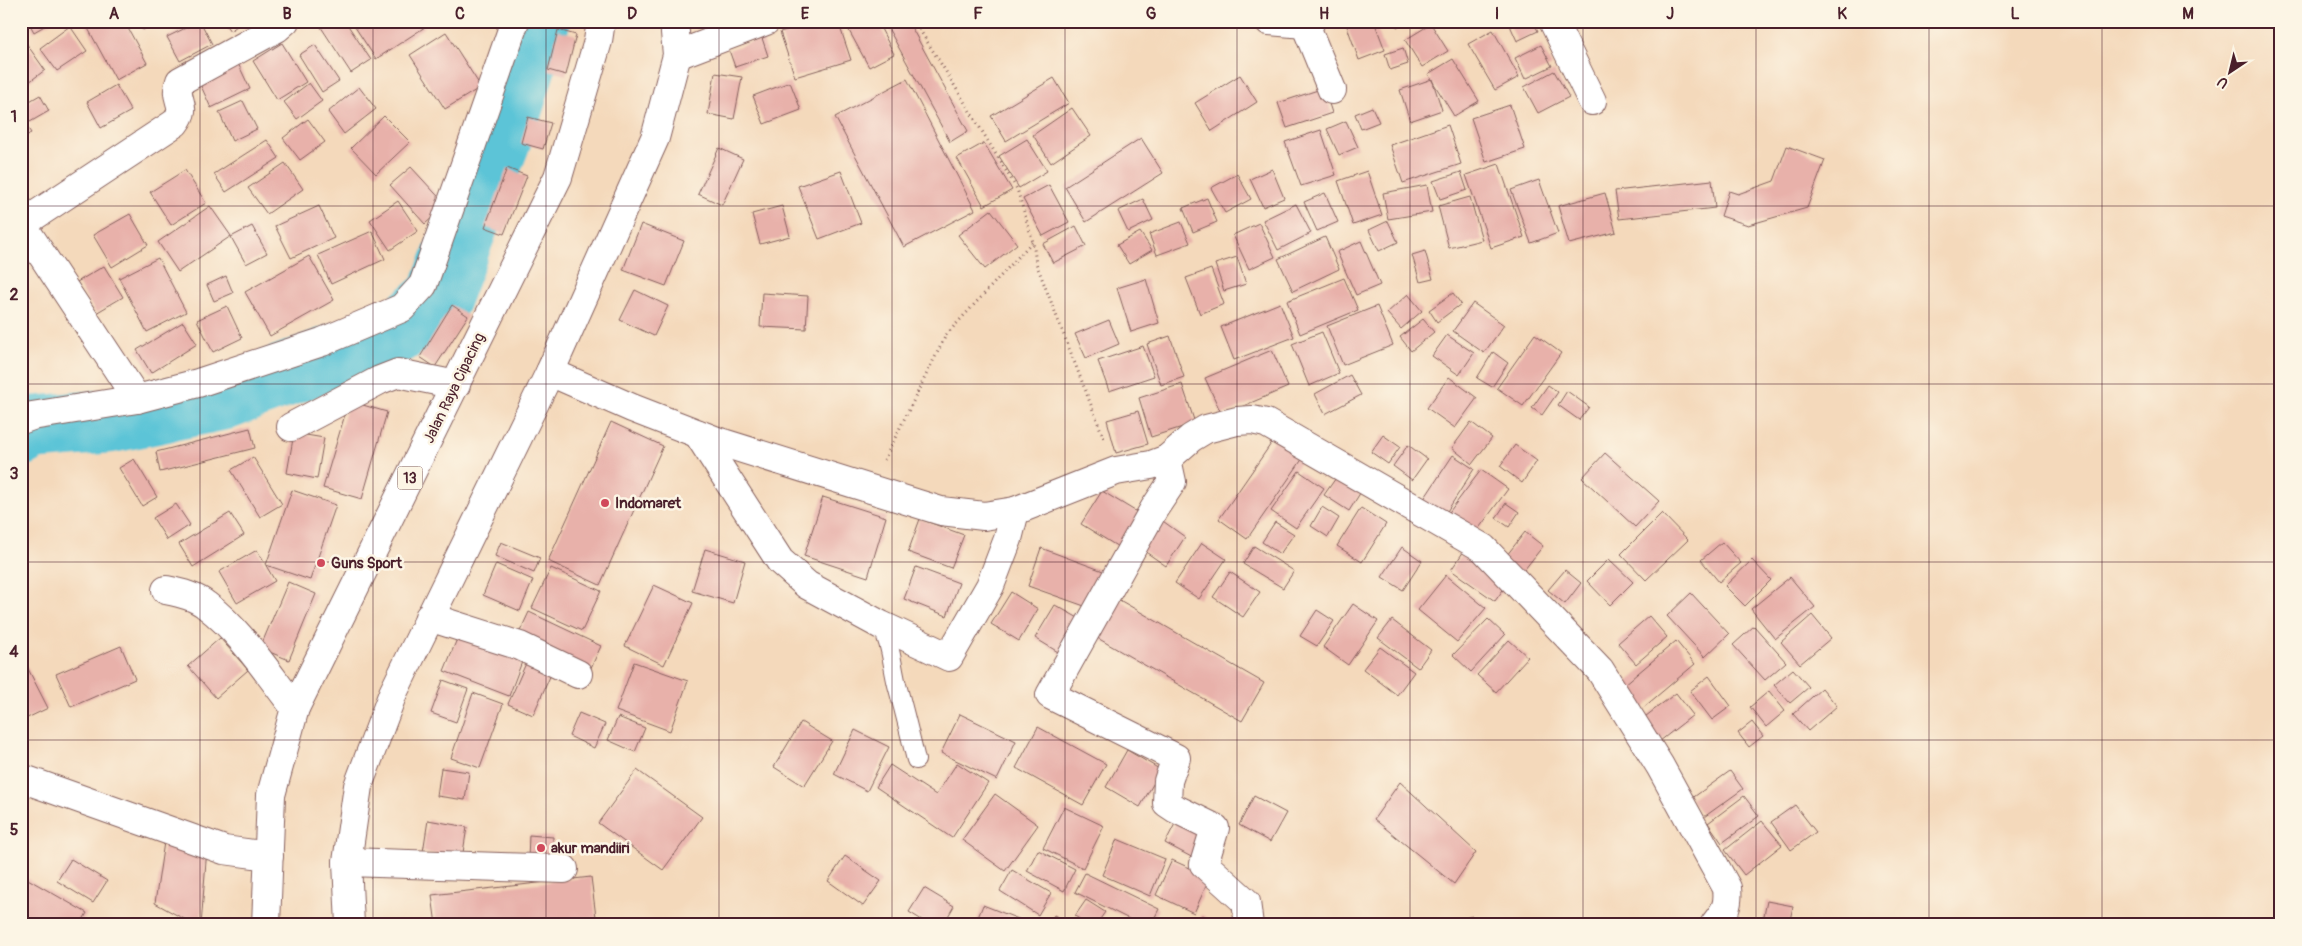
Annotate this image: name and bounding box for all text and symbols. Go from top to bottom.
text: A [109,4,120,24]
text: B [282,4,292,24]
text: C [455,4,465,24]
text: D [627,4,637,24]
text: E [801,4,810,24]
text: F [973,4,983,24]
text: G [1146,4,1157,24]
text: H [1319,4,1329,24]
text: I [1495,4,1499,24]
text: J [1666,4,1674,24]
text: K [1837,4,1847,24]
text: L [2010,4,2020,24]
text: M [2182,4,2194,24]
north arrow [2204,48,2254,98]
text: U [2214,73,2232,92]
text: 1 [11,107,17,127]
text: 2 [10,285,19,305]
street label: Jalan Raya Cipacing [420,330,489,447]
text: 3 [10,464,19,484]
road number: 13 [398,466,422,489]
place label: Indomaret [615,494,682,513]
marker: Indomaret [599,497,611,509]
place label: Guns Sport [331,554,403,573]
marker: Guns Sport [315,557,327,569]
text: 4 [9,642,19,662]
text: 5 [10,820,19,840]
place label: akur mandiiri [551,839,630,858]
marker: akur mandiiri [535,842,547,854]

